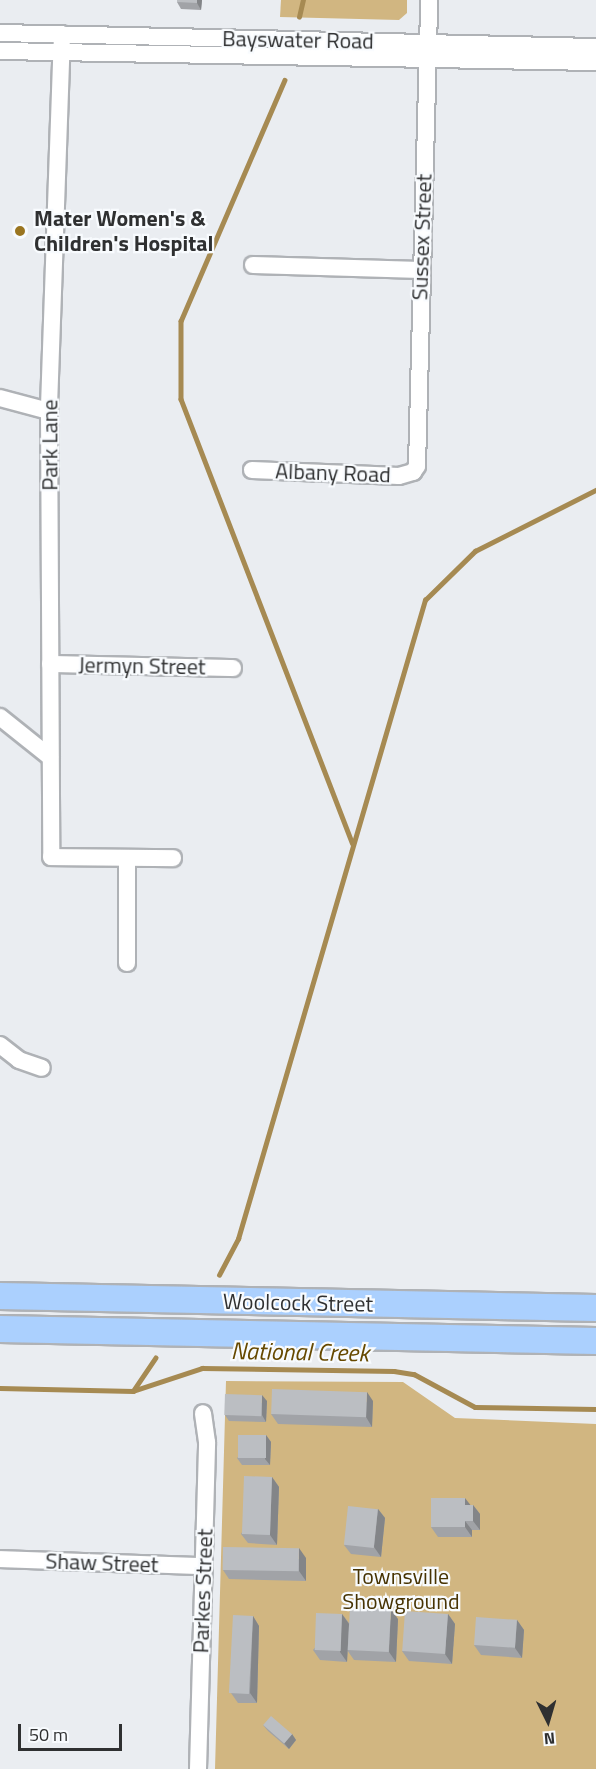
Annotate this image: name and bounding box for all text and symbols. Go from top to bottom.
street label: Bayswater Road [222,25,374,55]
street label: Sussex Street [407,173,437,301]
place label: Mater Women's & Children's Hospital [34,205,213,256]
marker: Mater Women's & Children's Hospital [11,222,29,240]
street label: Park Lane [37,399,63,491]
street label: Albany Road [275,458,391,488]
street label: Jermyn Street [78,652,206,680]
street label: Woolcock Street [223,1288,373,1318]
water label: National Creek [231,1336,369,1368]
street label: Parkes Street [188,1528,218,1654]
street label: Shaw Street [45,1548,159,1578]
park label: Townsville Showground [342,1563,460,1615]
north arrow [518,1691,578,1751]
scale bar [21,1712,124,1750]
text: 50 m [29,1721,68,1748]
text: N [543,1726,556,1751]

